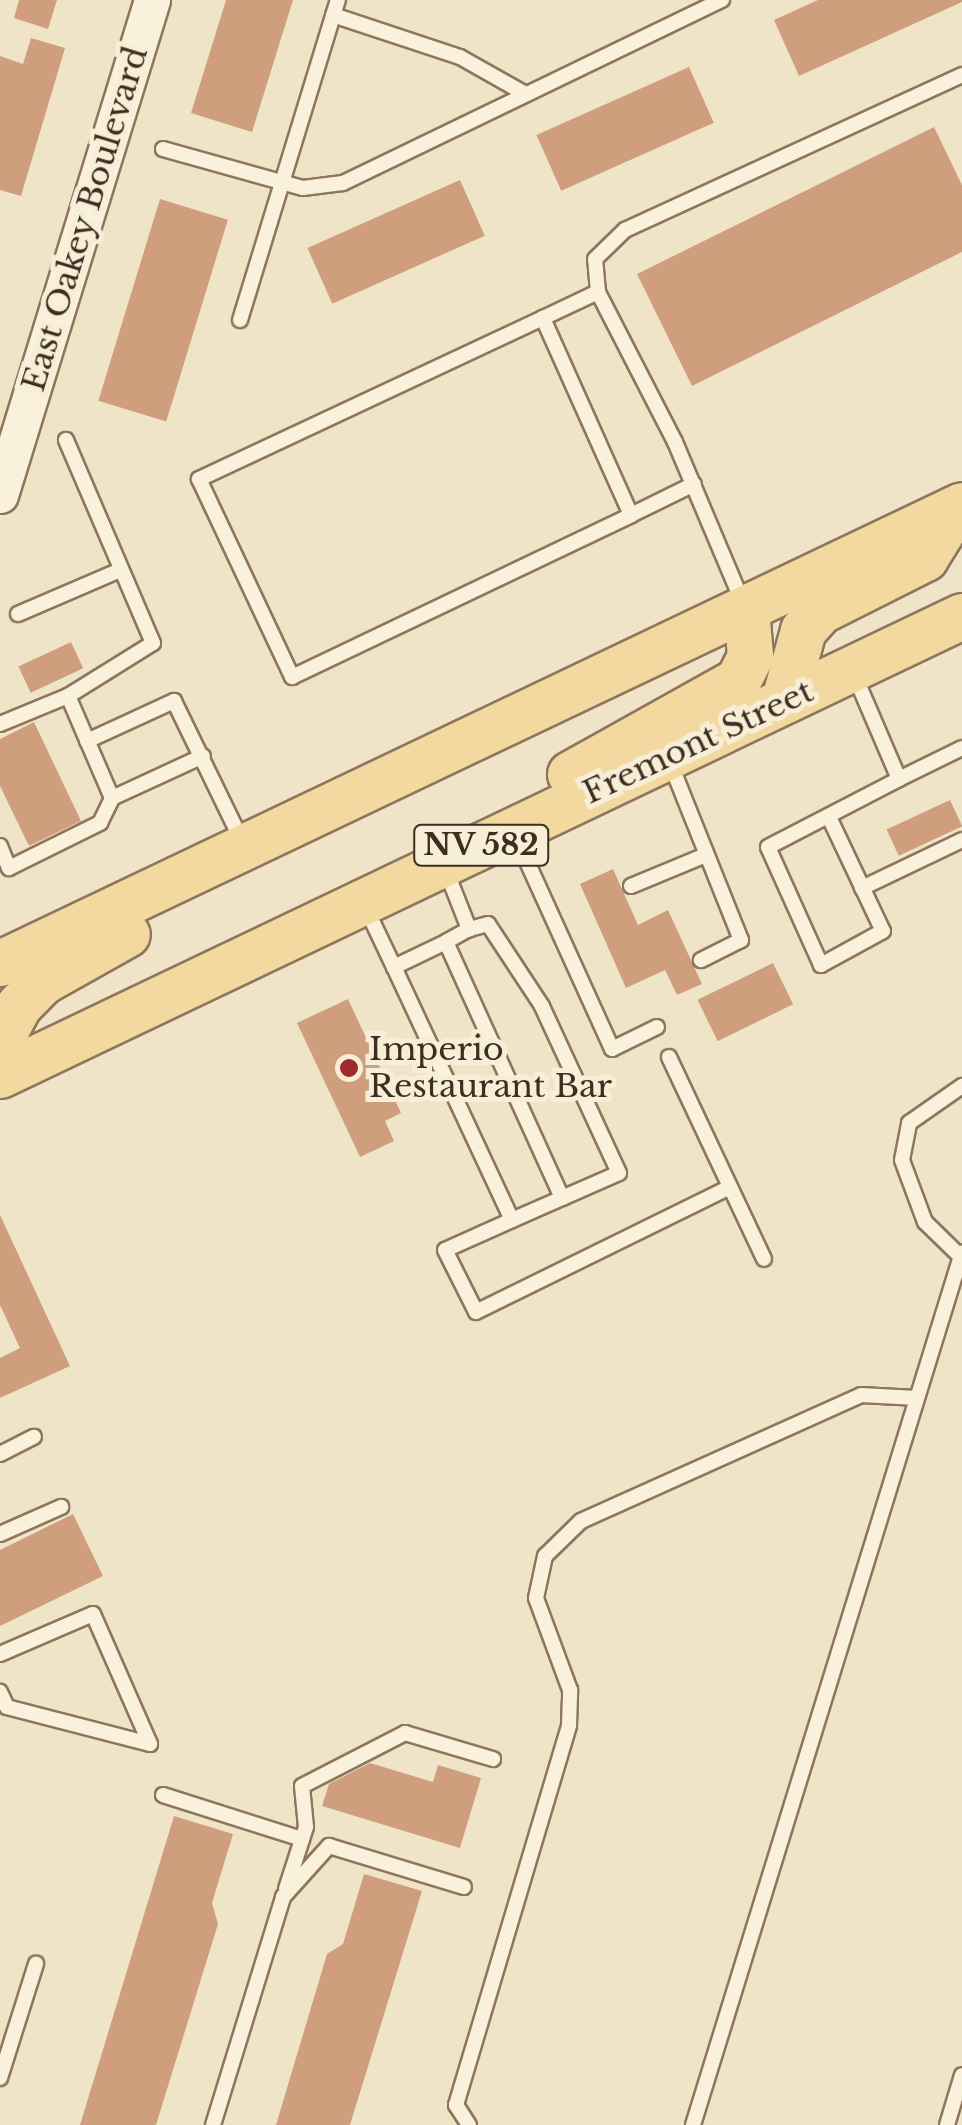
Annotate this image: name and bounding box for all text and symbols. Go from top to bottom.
street label: East Oakey Boulevard [14,42,156,396]
street label: Fremont Street [577,672,819,812]
road number: NV 582 [411,820,551,870]
place label: Imperio Restaurant Bar [369,1031,612,1106]
marker: Imperio Restaurant Bar [338,1057,360,1079]

